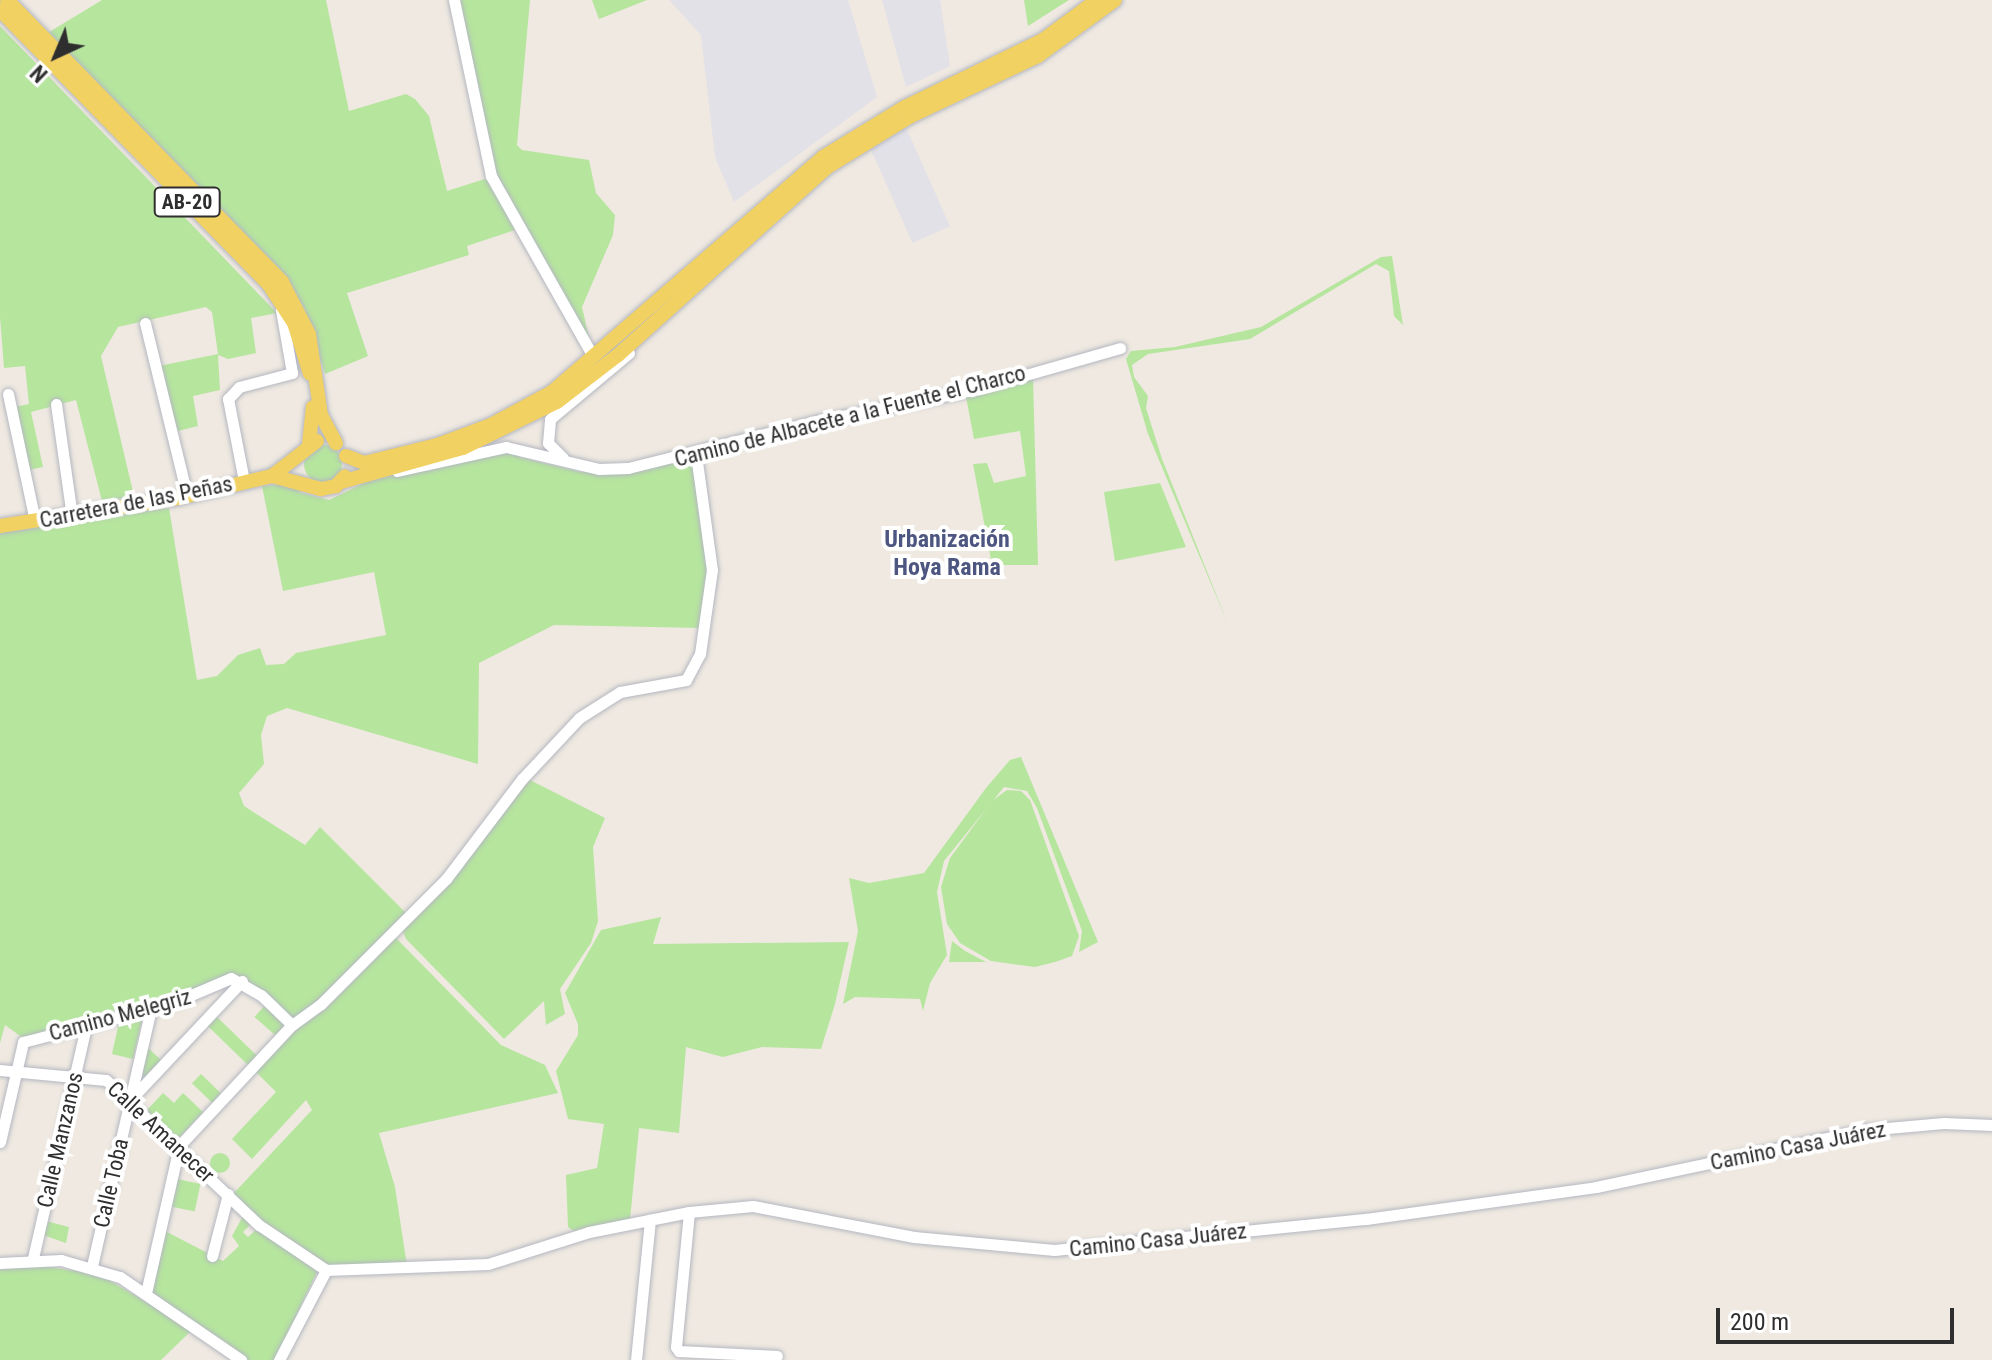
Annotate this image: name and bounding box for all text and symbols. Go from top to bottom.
north arrow [16,16,96,96]
text: N [25,60,53,87]
road number: AB-20 [153,186,221,218]
street label: Camino de Albacete a la Fuente el Charco [672,360,1028,472]
street label: Carretera de las Peñas [37,470,235,534]
district label: Urbanización Hoya Rama [884,526,1010,582]
street label: Camino Melegriz [46,983,194,1047]
street label: Calle Manzanos [32,1070,88,1210]
street label: Calle Amanecer [102,1076,220,1188]
street label: Camino Casa Juárez [1708,1116,1888,1176]
street label: Calle Toba [88,1136,134,1230]
street label: Camino Casa Juárez [1068,1218,1248,1262]
scale bar [1720,1292,1958,1342]
text: 200 m [1730,1308,1789,1336]

